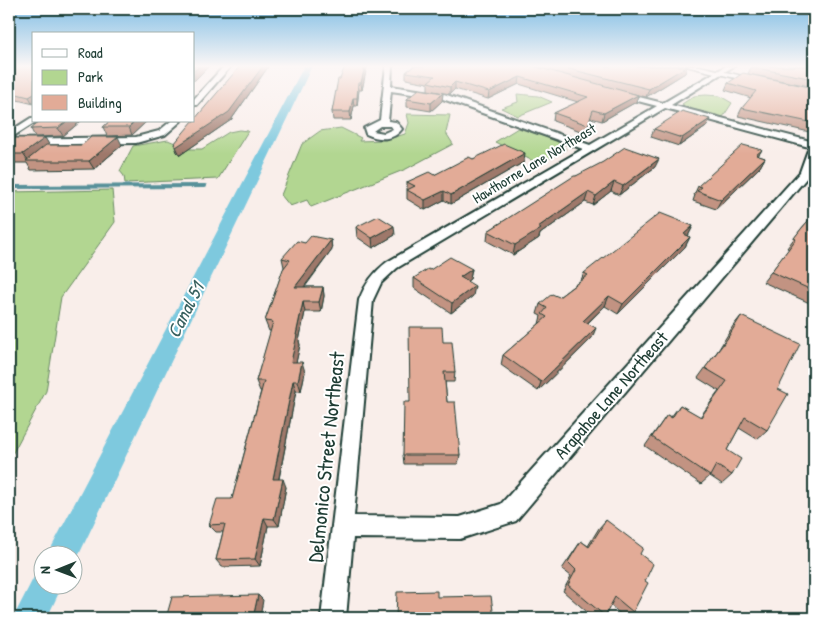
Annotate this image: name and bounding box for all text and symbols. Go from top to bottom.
legend [32,32,195,122]
text: Road [78,42,103,63]
text: Park [78,66,103,87]
text: Building [78,92,122,113]
street label: Hawthorne Lane Northeast [468,117,601,208]
water label: Canal 51 [160,275,211,342]
street label: Arapahoe Lane Northeast [549,325,674,464]
street label: Delmonico Street Northeast [301,349,352,564]
north arrow [32,544,82,594]
text: N [35,566,54,574]

